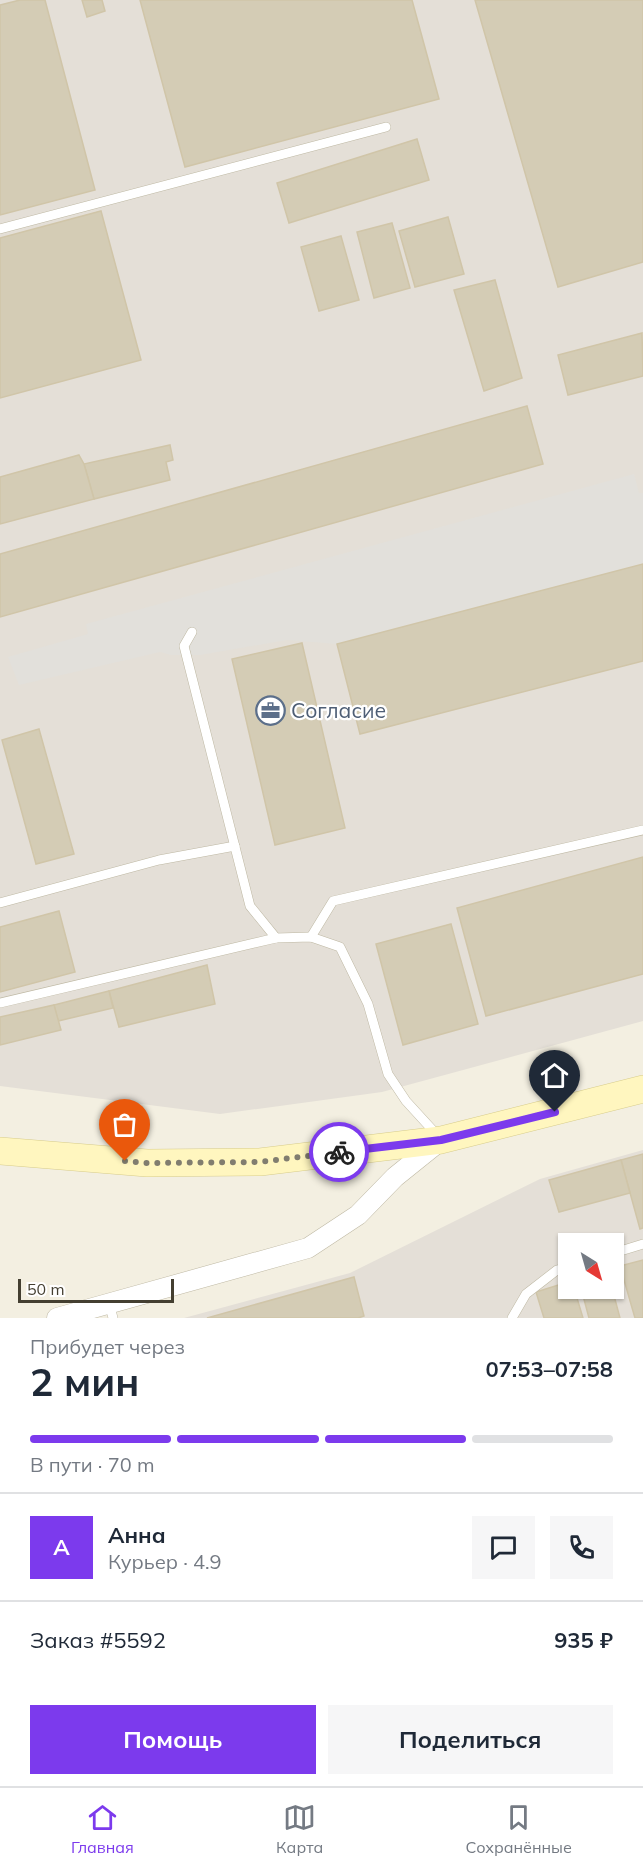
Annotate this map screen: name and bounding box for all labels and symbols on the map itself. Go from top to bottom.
office icon: Согласие [254,695,286,727]
place label: Согласие [291,697,386,723]
pin [529,1050,580,1112]
pin [99,1099,150,1161]
courier [309,1122,369,1182]
north arrow [558,1233,624,1299]
scale bar [18,1276,174,1304]

